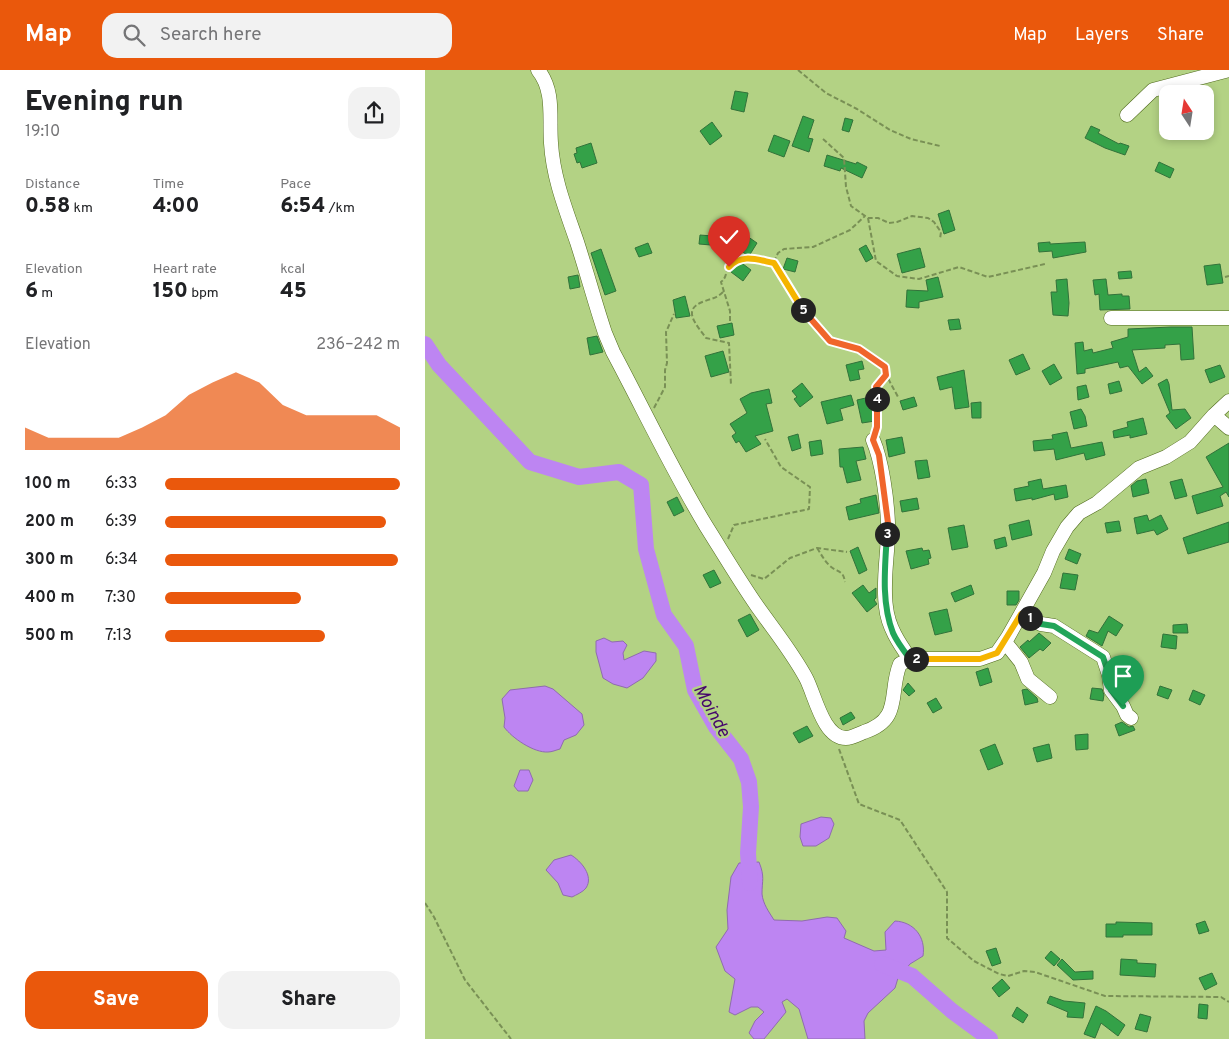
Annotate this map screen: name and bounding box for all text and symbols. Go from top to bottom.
search box [102,13,452,58]
text: Map [25,20,72,50]
icon: search [120,21,148,49]
text: Search here [160,23,261,47]
text: Map [1013,24,1047,47]
text: Layers [1075,24,1129,47]
text: Share [1157,24,1204,47]
text: Evening run [25,85,184,121]
north arrow [1159,85,1214,140]
map controls [1159,85,1214,140]
button: share [348,87,400,139]
text: 19:10 [25,122,60,142]
text: Distance [25,176,80,193]
text: Time [153,176,184,193]
text: Pace [280,176,311,193]
text: 0.58 [25,193,70,220]
text: 4:00 [153,193,200,220]
text: 6:54 [280,193,325,220]
text: km [70,200,93,217]
text: /km [325,200,355,217]
pin [708,216,750,267]
icon: check [715,223,743,251]
text: Elevation [25,261,83,278]
text: Heart rate [153,261,217,278]
text: kcal [280,261,305,278]
text: 6 [25,278,38,305]
text: 150 [153,278,188,305]
text: 45 [280,278,307,305]
text: m [38,285,53,302]
text: bpm [188,285,219,302]
pin: 5 [791,298,815,322]
text: 5 [799,302,808,319]
text: Elevation [25,335,91,355]
text: 236–242 m [316,335,400,355]
pin: 4 [865,386,889,412]
text: 4 [873,391,882,408]
text: 100 m [25,474,71,494]
text: 6:33 [105,474,137,494]
text: 200 m [25,512,74,532]
text: 6:39 [105,512,137,532]
pin: 3 [875,522,899,546]
text: 3 [883,526,892,543]
text: 300 m [25,550,73,570]
text: 6:34 [105,550,138,570]
text: 400 m [25,588,74,608]
text: 7:30 [105,588,136,608]
pin: 1 [1017,606,1043,630]
text: 1 [1028,610,1033,627]
text: 500 m [25,626,74,646]
text: 7:13 [105,626,132,646]
pin: 2 [903,646,929,672]
text: 2 [912,651,921,668]
pin [1102,655,1144,706]
icon: arrive [1109,662,1137,690]
water label: Moinde [687,681,735,742]
button: Save [25,971,208,1029]
button: Share [218,971,400,1029]

